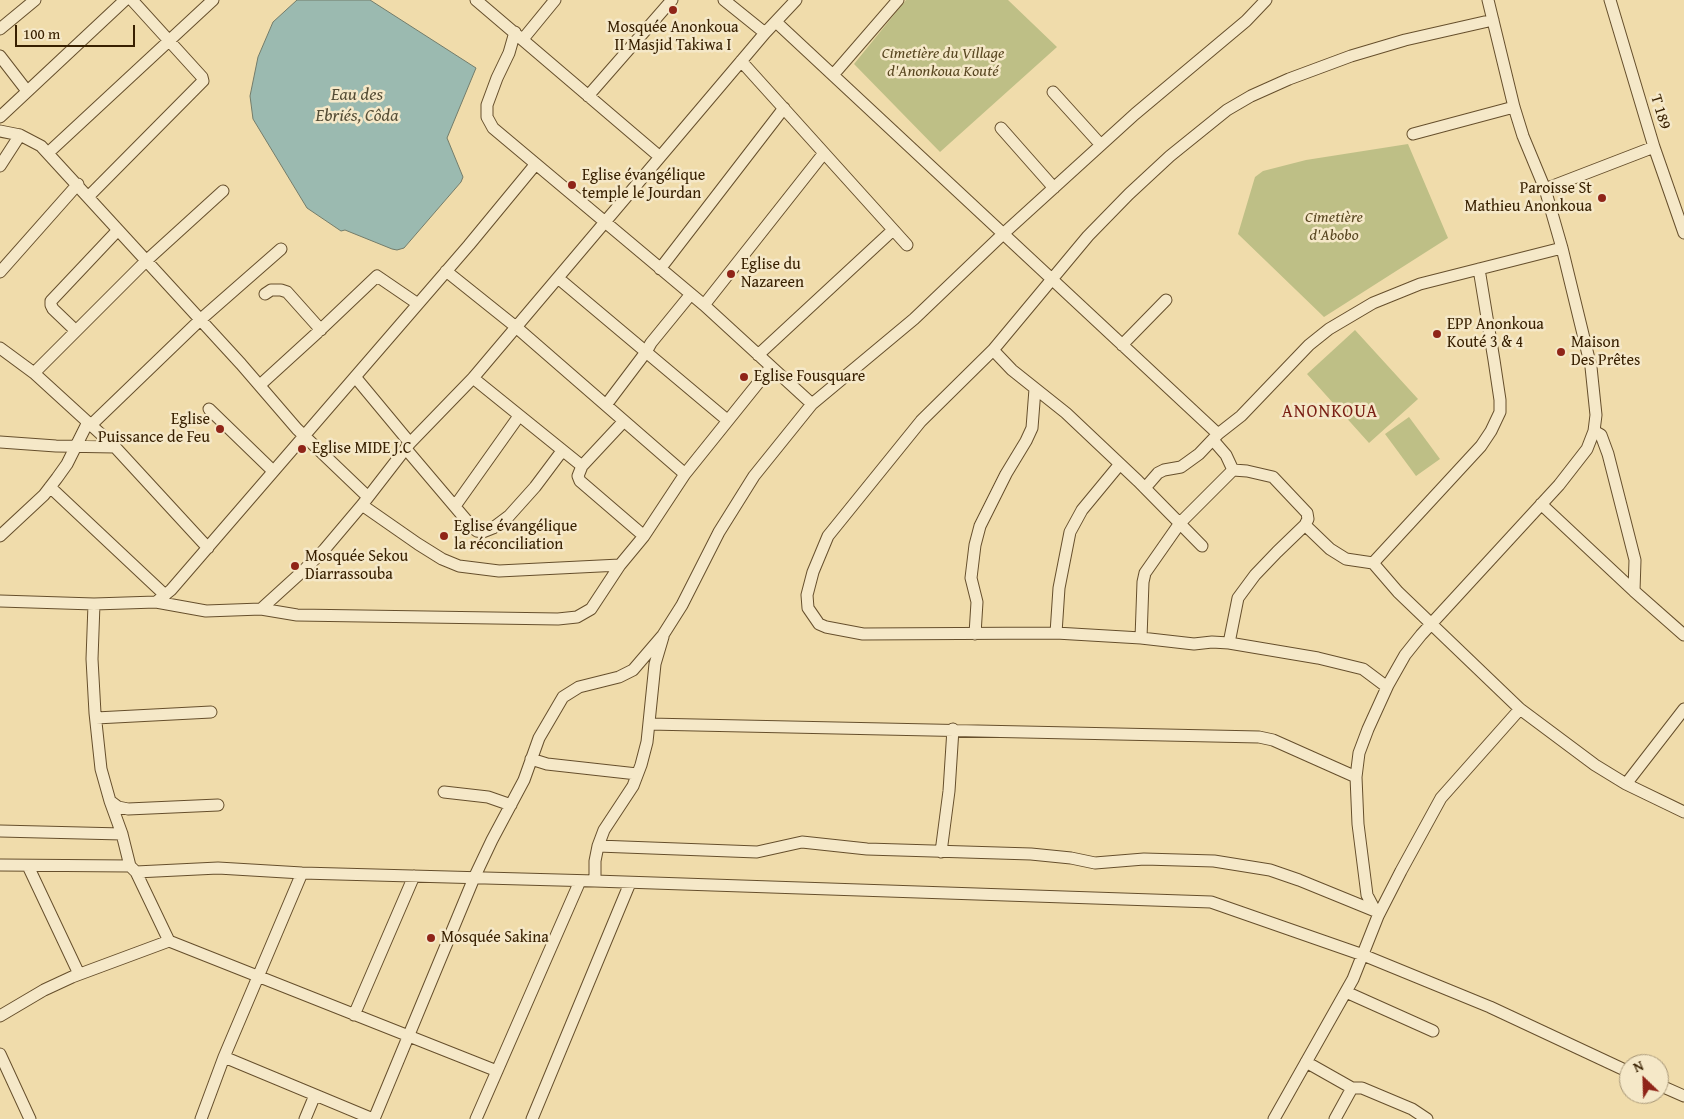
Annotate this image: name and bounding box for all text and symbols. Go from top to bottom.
marker: Mosquée Anonkoua II Masjid Takiwa I [667,4,679,16]
scale bar [18,15,138,47]
place label: Mosquée Anonkoua II Masjid Takiwa I [607,18,739,56]
text: 100 m [23,23,60,44]
park label: Cimetière du Village d'Anonkoua Kouté [882,44,1004,82]
water label: Eau des Ebriés, Côda [315,84,399,126]
street label: T 189 [1646,92,1674,132]
place label: Eglise évangélique temple le Jourdan [582,166,705,204]
marker: Eglise évangélique temple le Jourdan [566,179,578,191]
place label: Paroisse St Mathieu Anonkoua [1464,179,1592,217]
marker: Paroisse St Mathieu Anonkoua [1596,192,1608,204]
park label: Cimetière d'Abobo [1305,208,1363,246]
place label: Eglise du Nazareen [741,255,804,293]
marker: Eglise du Nazareen [725,268,737,280]
place label: EPP Anonkoua Kouté 3 & 4 [1447,315,1544,353]
marker: EPP Anonkoua Kouté 3 & 4 [1431,328,1443,340]
place label: Maison Des Prêtes [1571,333,1640,371]
marker: Maison Des Prêtes [1555,346,1567,358]
place label: Eglise Fousquare [754,367,865,387]
marker: Eglise Fousquare [738,371,750,383]
district label: ANONKOUA [1281,401,1379,423]
place label: Eglise Puissance de Feu [98,410,210,448]
marker: Eglise Puissance de Feu [214,423,226,435]
place label: Eglise MIDE J.C [312,439,411,459]
marker: Eglise MIDE J.C [296,443,308,455]
place label: Eglise évangélique la réconciliation [454,517,577,555]
marker: Eglise évangélique la réconciliation [438,530,450,542]
place label: Mosquée Sekou Diarrassouba [305,547,408,585]
marker: Mosquée Sekou Diarrassouba [289,560,301,572]
place label: Mosquée Sakina [441,928,549,948]
marker: Mosquée Sakina [425,932,437,944]
north arrow [1619,1054,1669,1104]
text: N [1630,1055,1647,1077]

